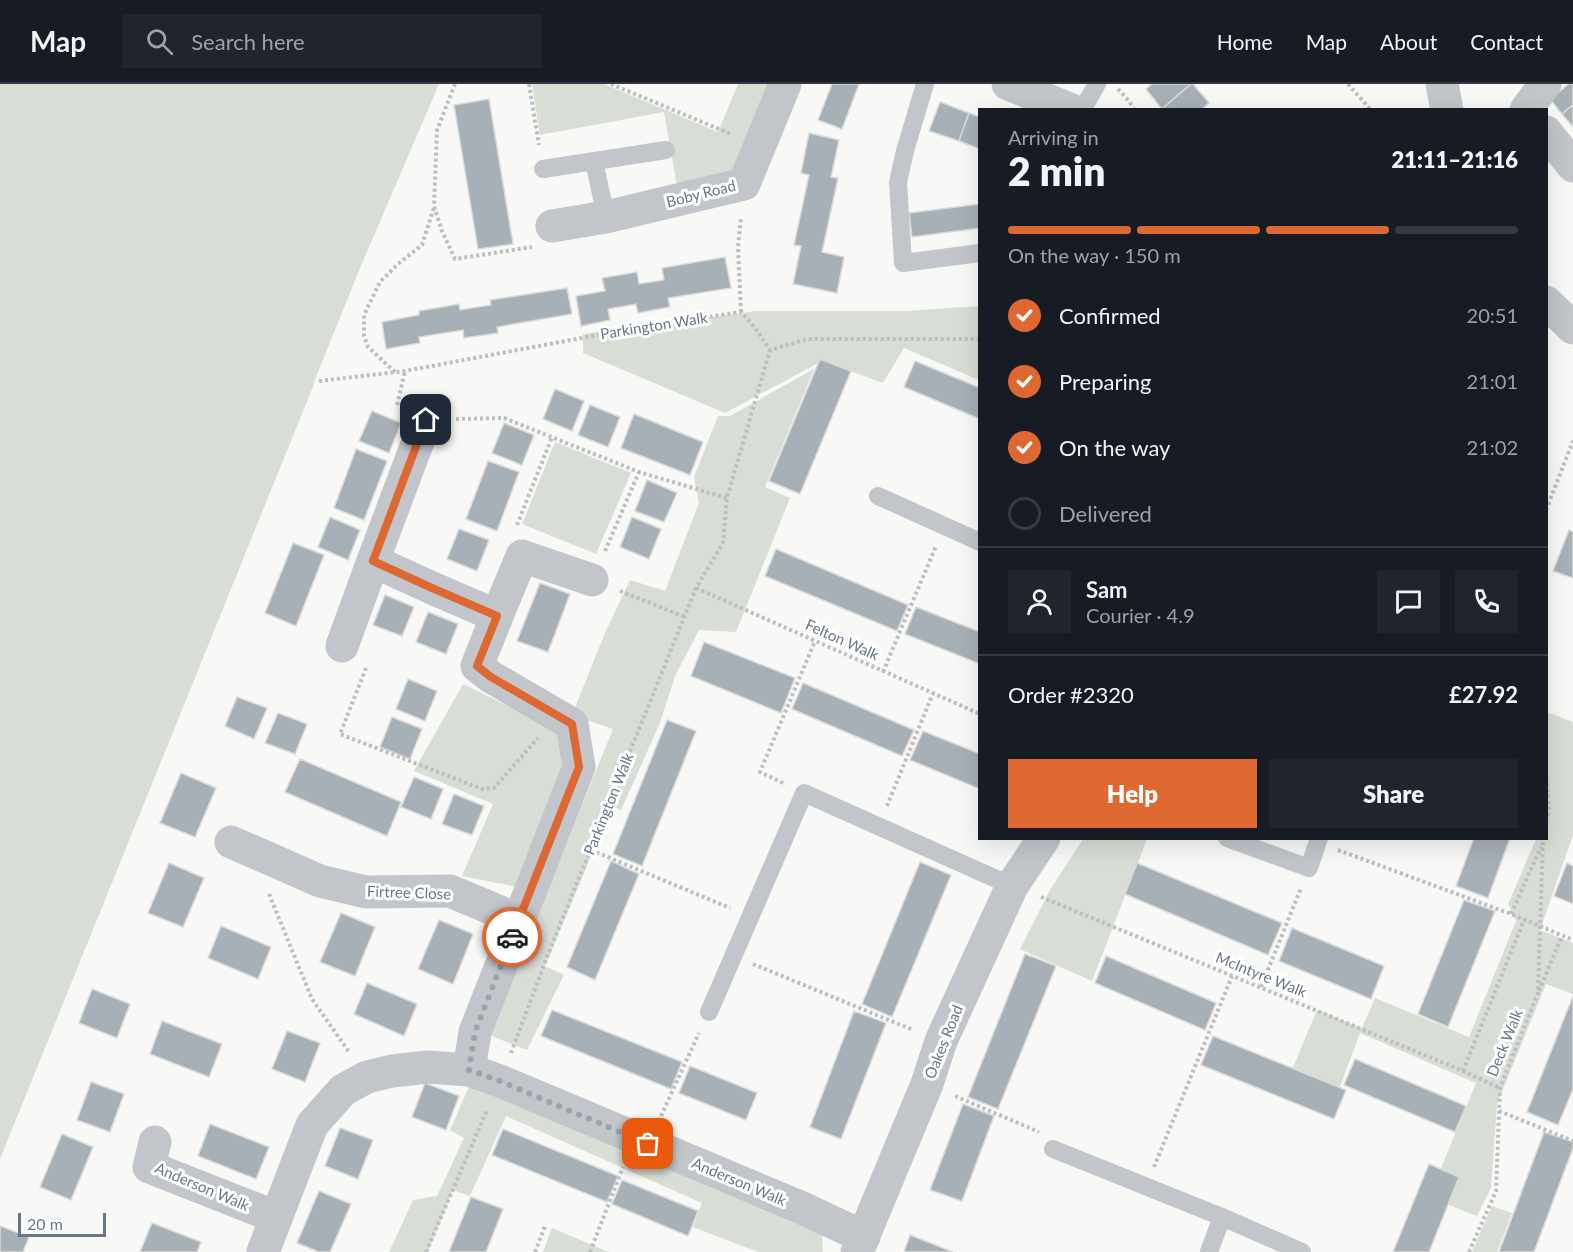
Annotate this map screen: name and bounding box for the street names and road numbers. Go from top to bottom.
street label: Boby Road [664,176,737,210]
street label: Parkington Walk [599,308,709,342]
street label: Felton Walk [803,615,882,663]
street label: Parkington Walk [579,750,637,857]
street label: Firtree Close [367,882,452,902]
street label: McIntyre Walk [1213,948,1310,1001]
street label: Oakes Road [920,1002,966,1081]
street label: Deck Walk [1482,1006,1526,1079]
street label: Anderson Walk [690,1153,790,1209]
street label: Anderson Walk [153,1158,253,1214]

